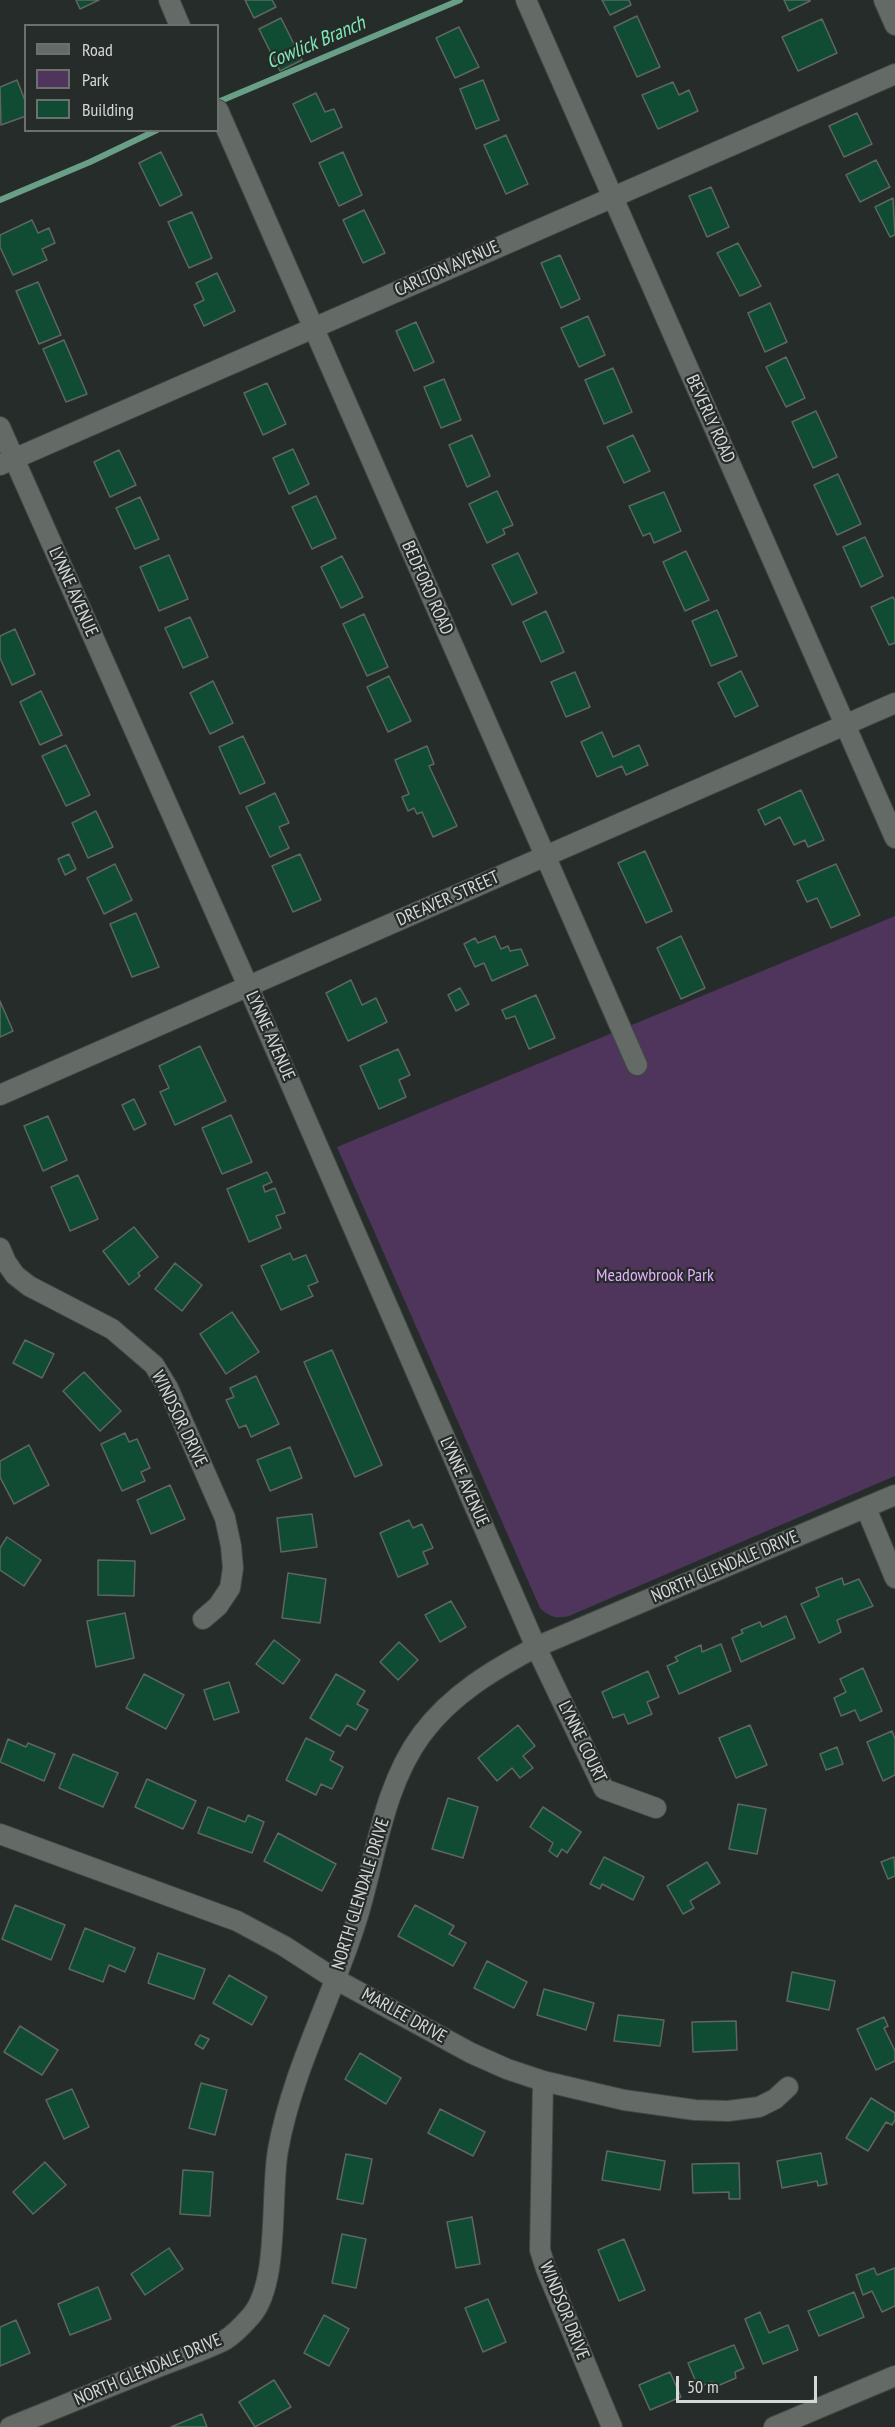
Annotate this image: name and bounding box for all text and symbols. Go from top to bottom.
water label: Cowlick Branch [263,12,369,74]
legend [24,24,219,132]
text: Road [82,38,113,61]
text: Park [82,68,109,91]
text: Building [82,98,134,121]
street label: CARLTON AVENUE [391,236,503,302]
street label: BEVERLY ROAD [681,371,739,467]
street label: BEDFORD ROAD [397,538,457,638]
street label: LYNNE AVENUE [44,544,102,640]
street label: DREAVER STREET [393,867,503,931]
street label: LYNNE AVENUE [241,988,299,1084]
park label: Meadowbrook Park [596,1265,714,1287]
street label: WINDSOR DRIVE [147,1368,211,1470]
street label: LYNNE AVENUE [435,1434,493,1530]
street label: NORTH GLENDALE DRIVE [648,1526,802,1608]
street label: LYNNE COURT [553,1698,611,1786]
street label: NORTH GLENDALE DRIVE [328,1816,394,1972]
street label: MARLEE DRIVE [358,1984,450,2048]
street label: WINDSOR DRIVE [535,2259,593,2363]
street label: NORTH GLENDALE DRIVE [71,2329,225,2411]
scale bar [679,2364,820,2402]
text: 50 m [687,2375,719,2398]

